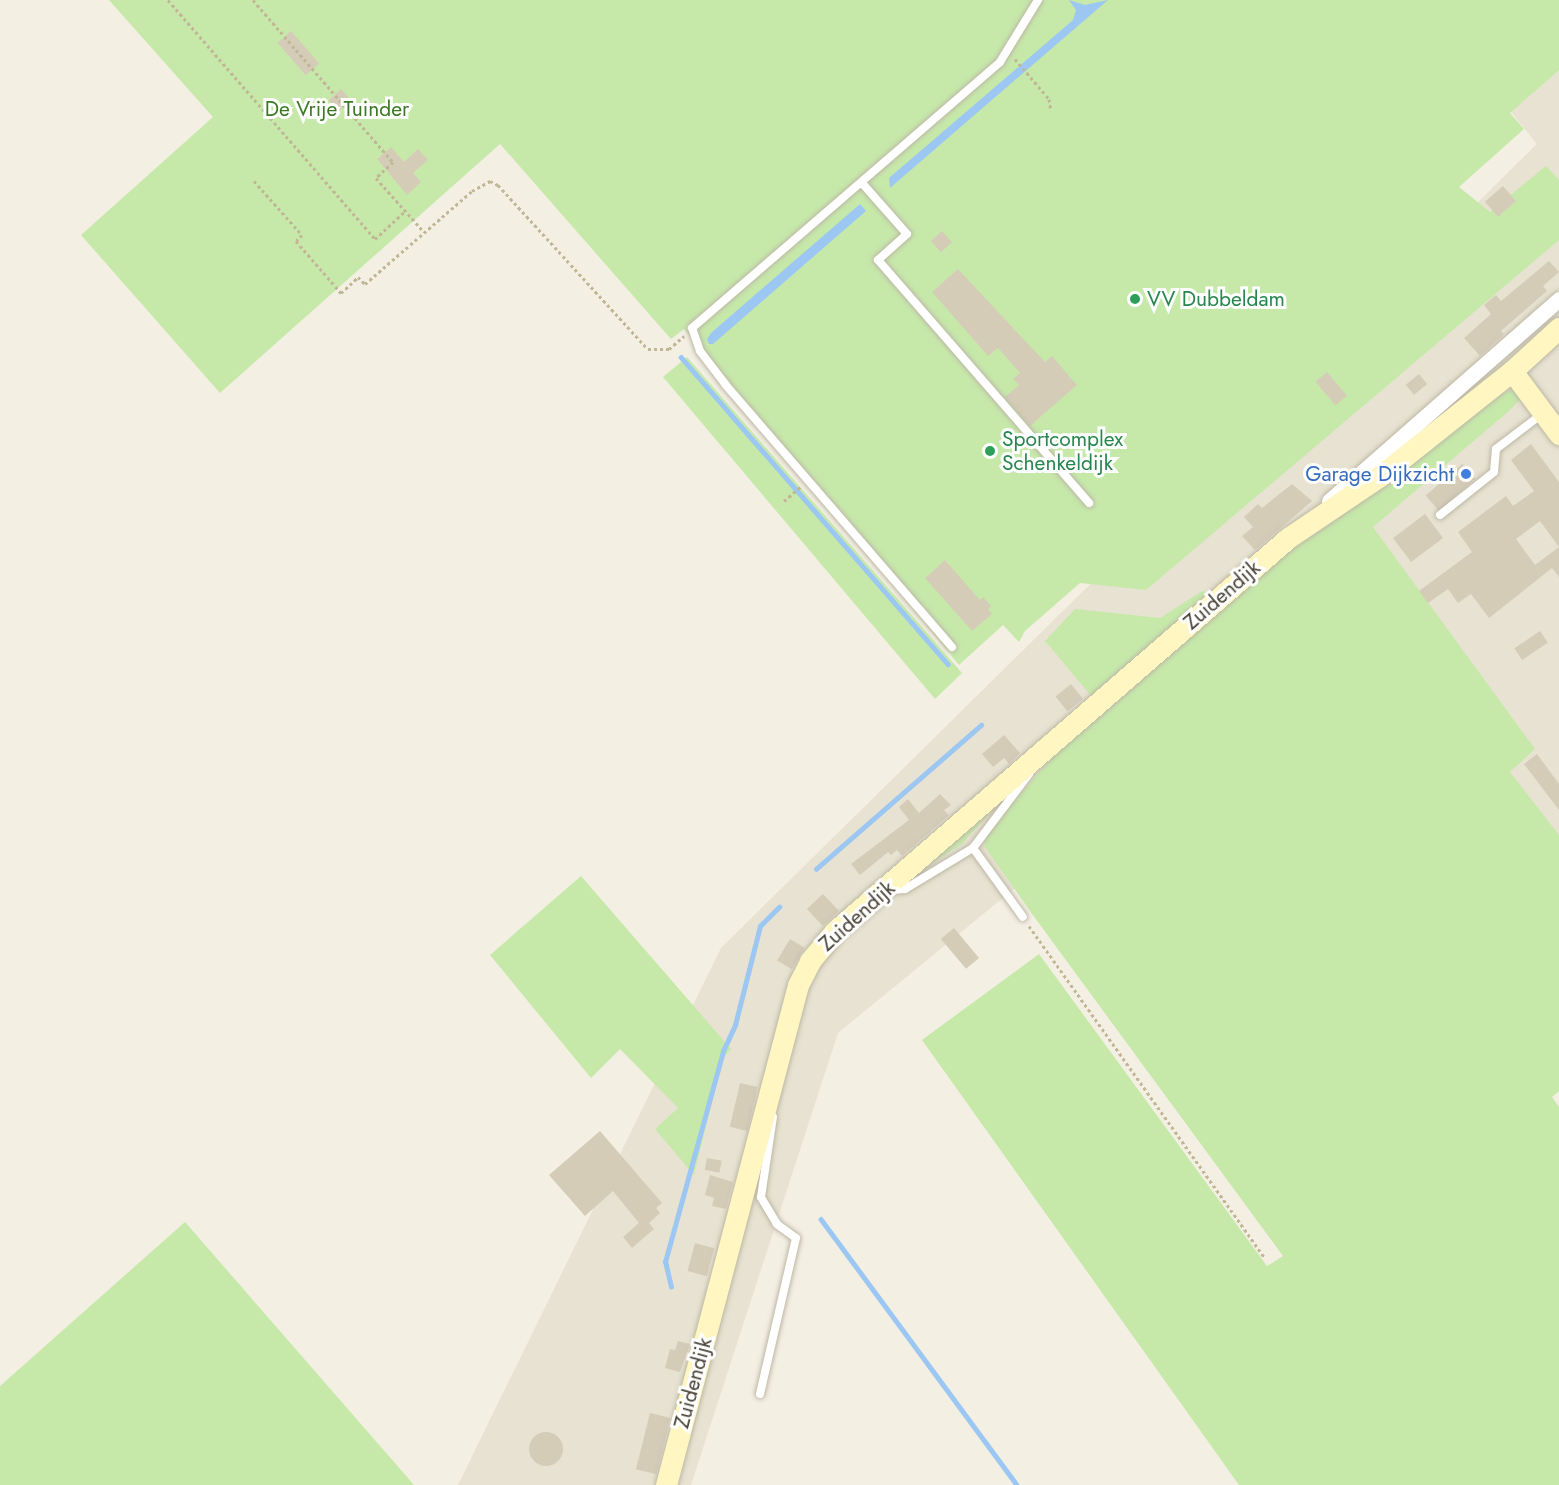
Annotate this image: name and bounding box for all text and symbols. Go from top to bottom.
park label: De Vrije Tuinder [265,96,409,122]
place label: VV Dubbeldam [1147,286,1285,312]
marker: VV Dubbeldam [1128,292,1142,306]
place label: Sportcomplex Schenkeldijk [1002,426,1123,476]
marker: Sportcomplex Schenkeldijk [983,444,997,458]
place label: Garage Dijkzicht [1305,461,1454,487]
marker: Garage Dijkzicht [1459,467,1473,481]
street label: Zuidendijk [1179,555,1265,635]
street label: Zuidendijk [814,876,900,956]
street label: Zuidendijk [669,1335,717,1431]

